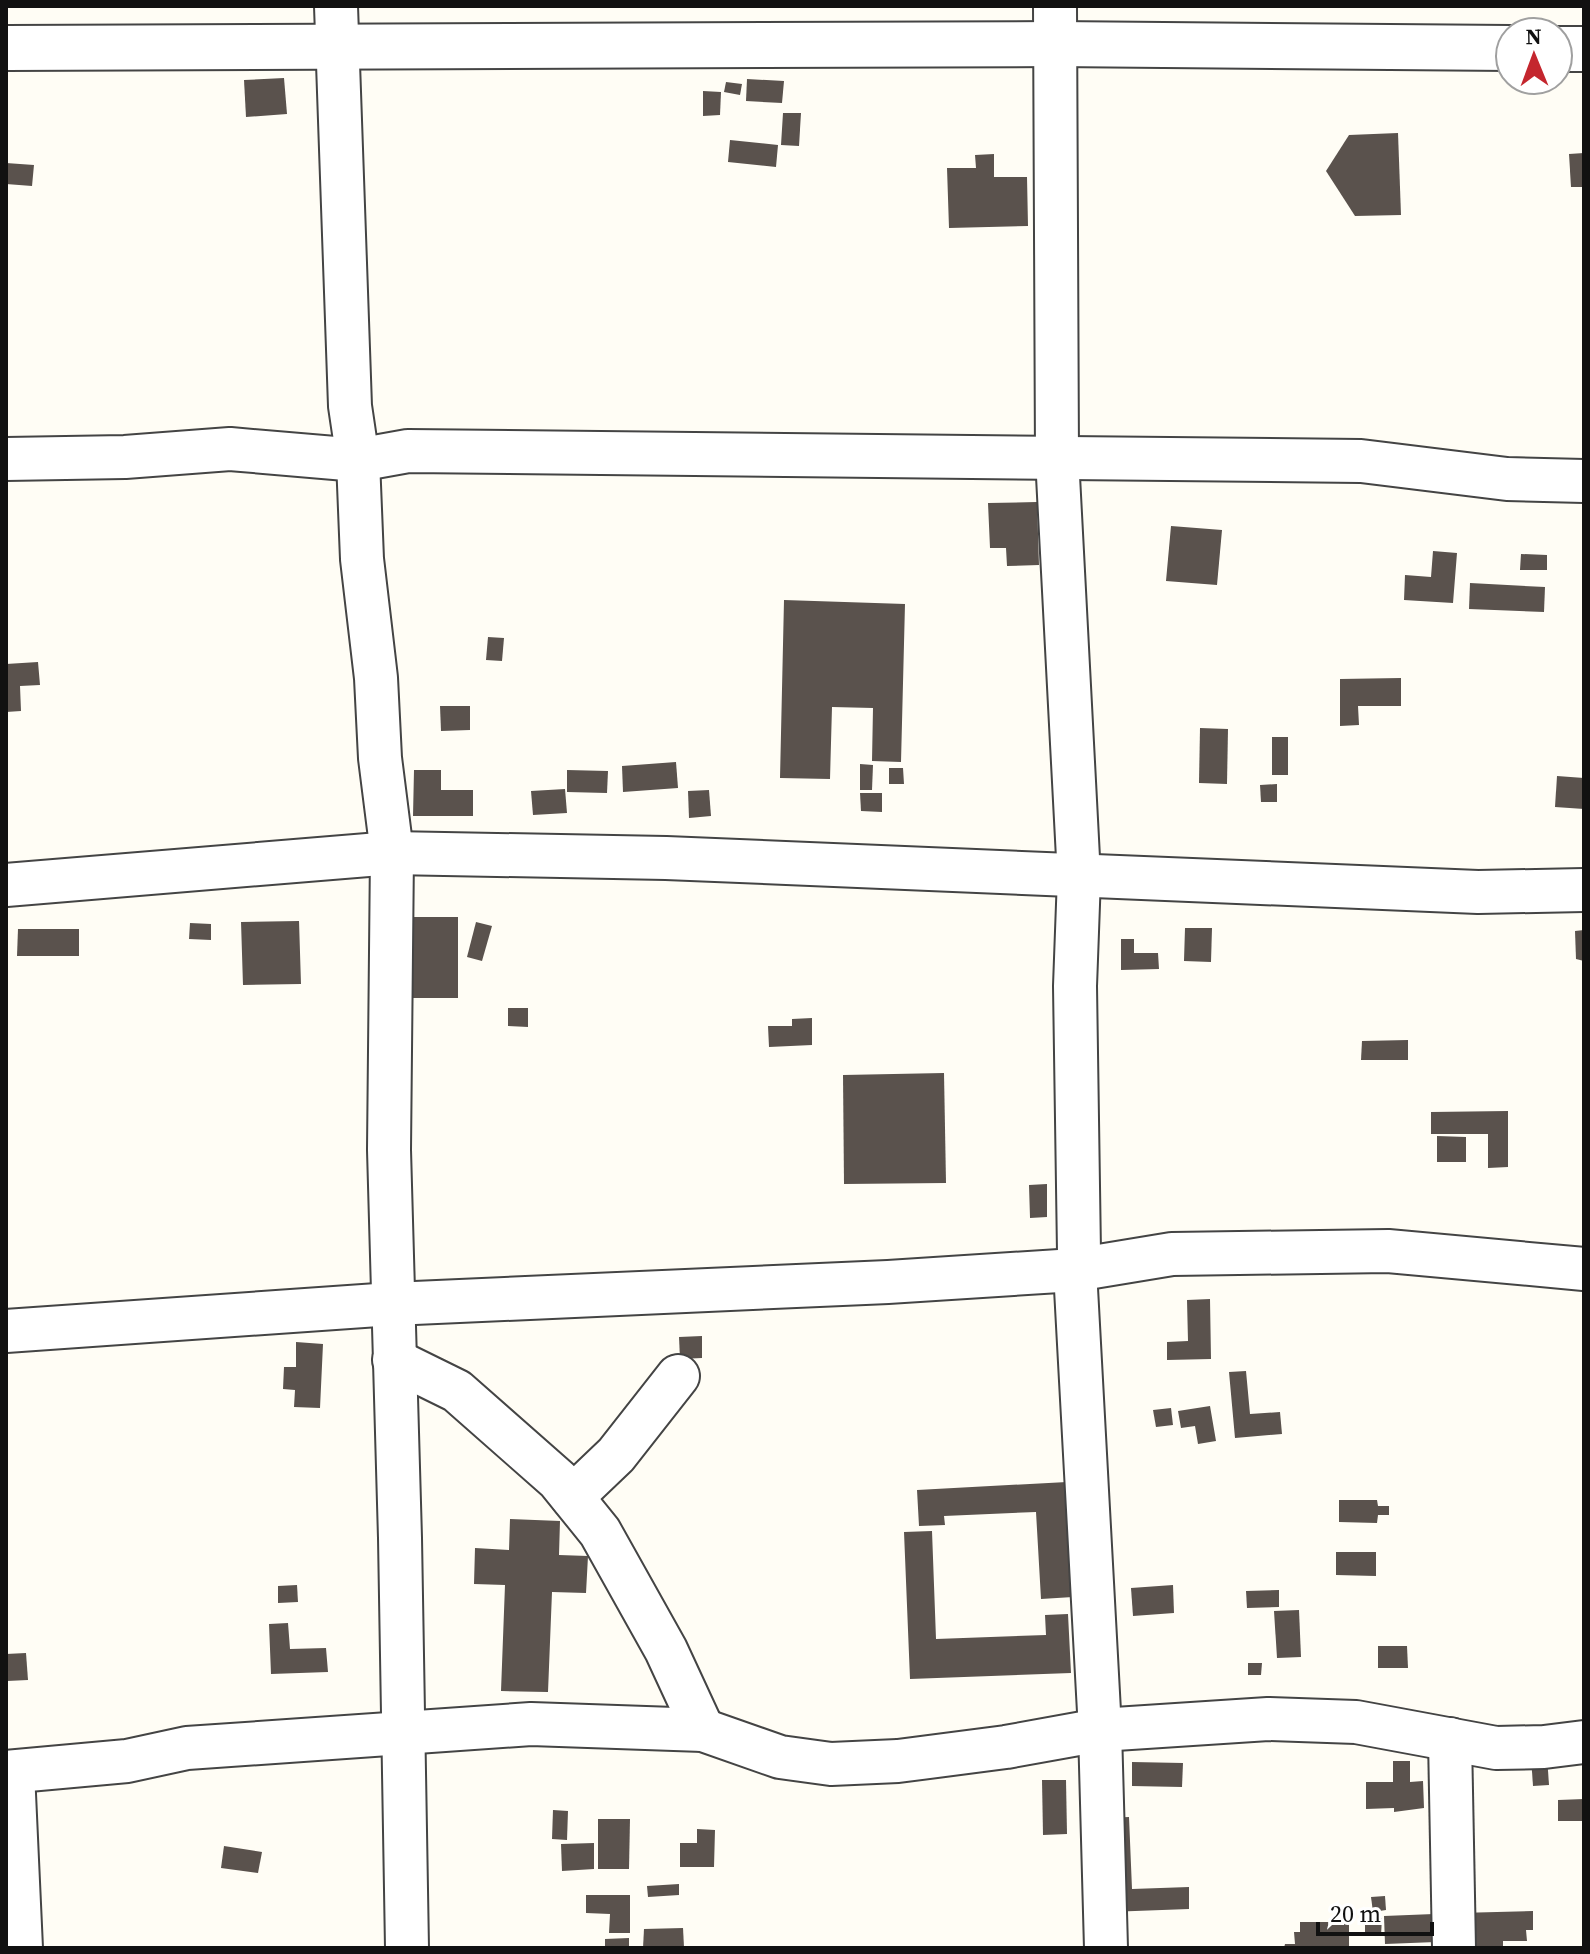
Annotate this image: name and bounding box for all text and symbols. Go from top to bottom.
north arrow [1494,16,1574,96]
text: N [1525,21,1542,51]
scale bar [1318,1886,1432,1936]
text: 20 m [1330,1897,1381,1930]

